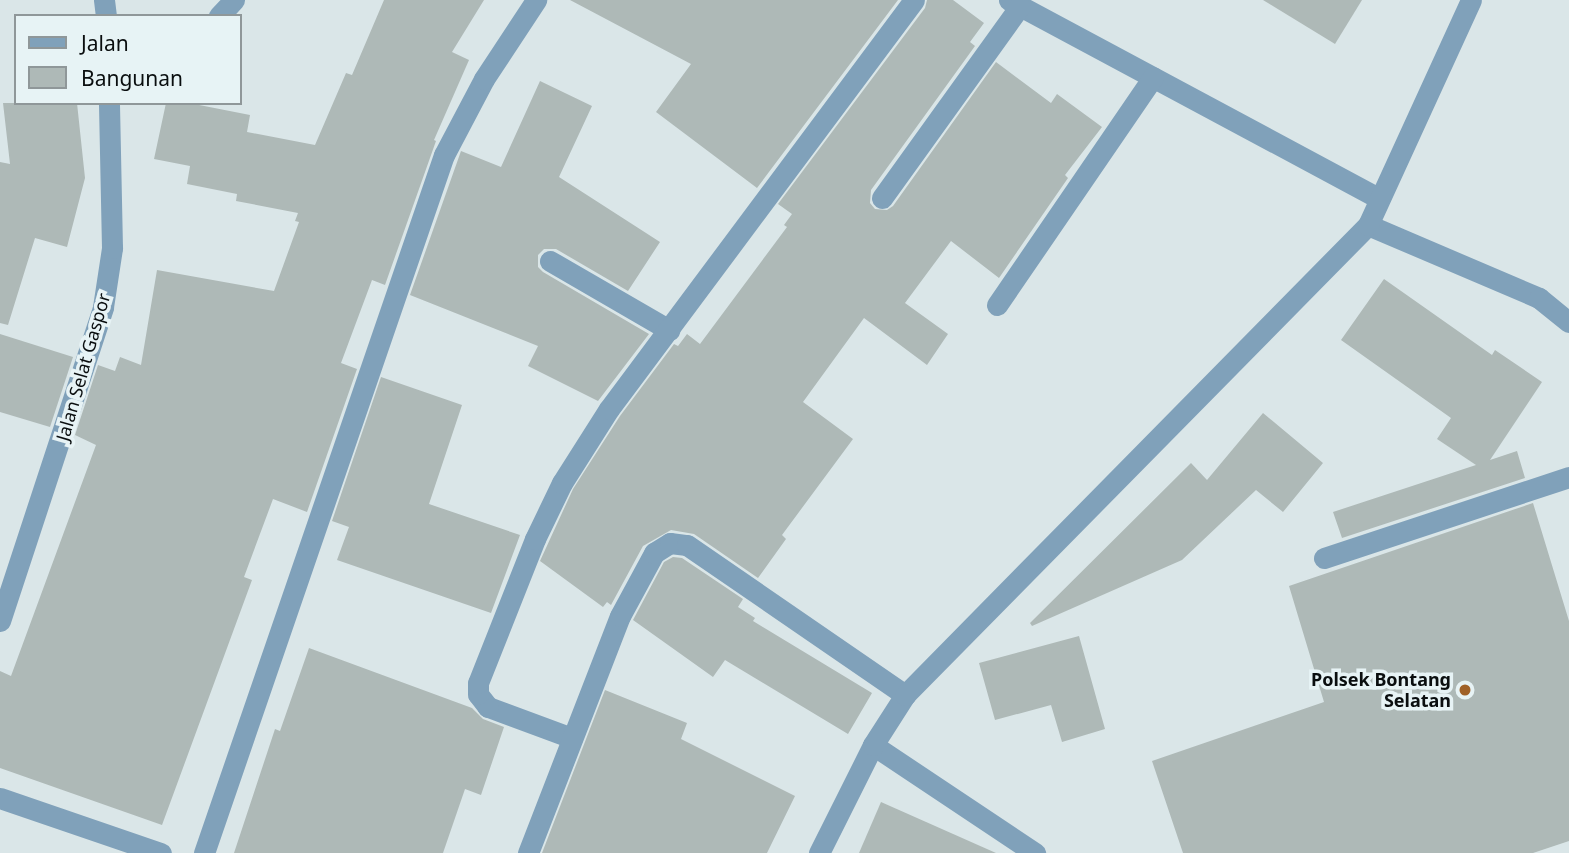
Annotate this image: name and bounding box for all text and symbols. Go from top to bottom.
legend [14,14,242,105]
text: Jalan [81,29,129,57]
text: Bangunan [81,64,183,92]
street label: Jalan Selat Gaspor [52,291,114,443]
place label: Polsek Bontang Selatan [1311,669,1451,712]
marker: Polsek Bontang Selatan [1457,682,1473,698]

